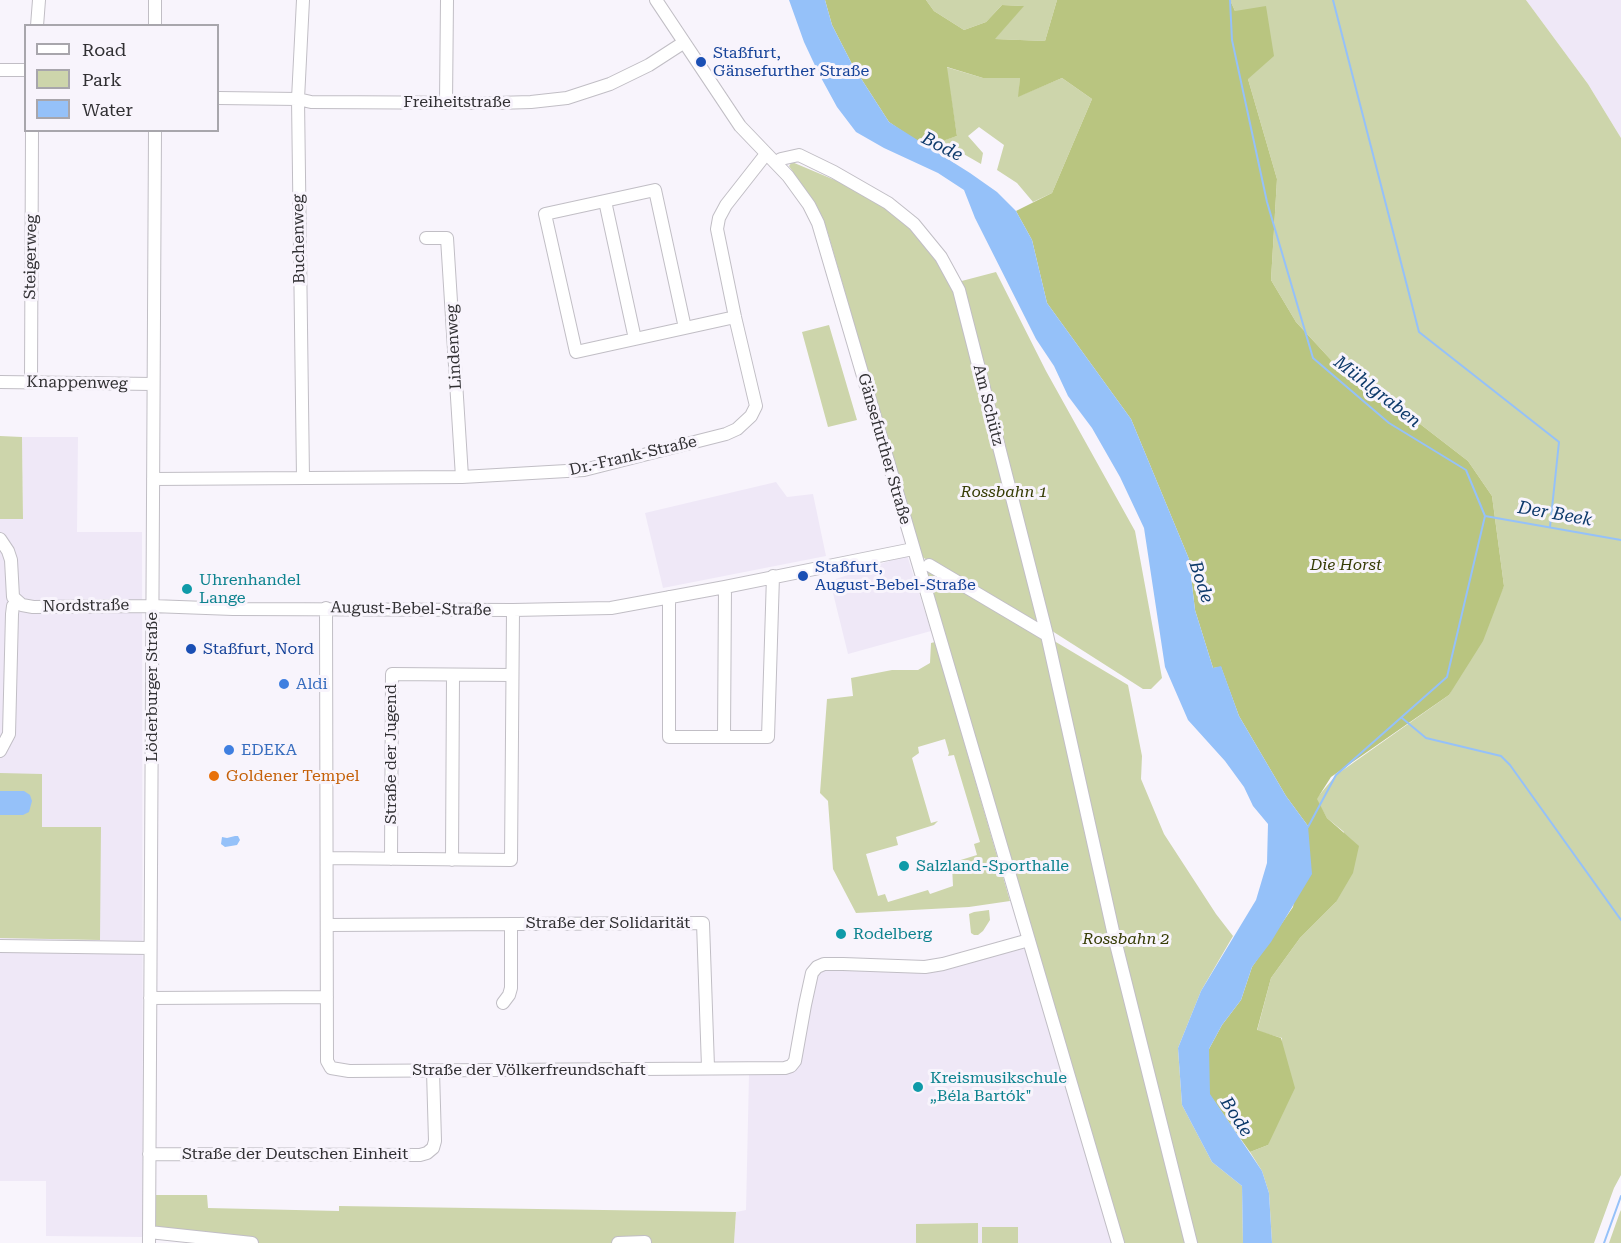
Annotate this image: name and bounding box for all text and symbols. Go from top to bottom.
legend [24,24,219,132]
text: Road [82,39,126,60]
place label: Staßfurt, Gänsefurther Straße [713,43,869,81]
marker: Staßfurt, Gänsefurther Straße [694,55,708,69]
text: Park [82,69,122,90]
street label: Freiheitstraße [403,92,511,112]
text: Water [82,99,133,120]
water label: Bode [918,128,966,166]
street label: Buchenweg [289,194,309,284]
street label: Steigerweg [21,215,41,299]
street label: Lindenweg [442,304,466,390]
water label: Mühlgraben [1329,351,1425,433]
street label: Am Schütz [969,363,1007,447]
street label: Gänsefurther Straße [853,371,915,527]
street label: Knappenweg [26,373,128,393]
street label: Dr.-Frank-Straße [567,432,699,480]
park label: Rossbahn 1 [961,482,1047,502]
water label: Der Beek [1516,497,1594,531]
park label: Die Horst [1310,555,1382,575]
place label: Staßfurt, August-Bebel-Straße [815,557,976,595]
water label: Bode [1184,558,1218,606]
marker: Staßfurt, August-Bebel-Straße [796,569,810,583]
place label: Uhrenhandel Lange [199,570,301,608]
marker: Uhrenhandel Lange [180,582,194,596]
street label: Nordstraße [43,596,129,616]
street label: August-Bebel-Straße [330,598,492,620]
street label: Löderburger Straße [142,612,162,762]
place label: Staßfurt, Nord [203,639,314,659]
marker: Staßfurt, Nord [184,642,198,656]
place label: Aldi [296,674,328,694]
marker: Aldi [277,677,291,691]
street label: Straße der Jugend [381,684,401,824]
place label: EDEKA [241,740,297,760]
marker: EDEKA [222,743,236,757]
place label: Goldener Tempel [226,766,359,786]
marker: Goldener Tempel [207,769,221,783]
place label: Salzland-Sporthalle [916,856,1069,876]
marker: Salzland-Sporthalle [897,859,911,873]
street label: Straße der Solidarität [526,913,690,933]
place label: Rodelberg [853,924,932,944]
marker: Rodelberg [834,927,848,941]
park label: Rossbahn 2 [1083,929,1169,949]
street label: Straße der Völkerfreundschaft [412,1060,646,1080]
place label: Kreismusikschule „Béla Bartók" [930,1068,1067,1106]
marker: Kreismusikschule „Béla Bartók" [911,1080,925,1094]
water label: Bode [1215,1093,1257,1141]
street label: Straße der Deutschen Einheit [182,1144,408,1164]

